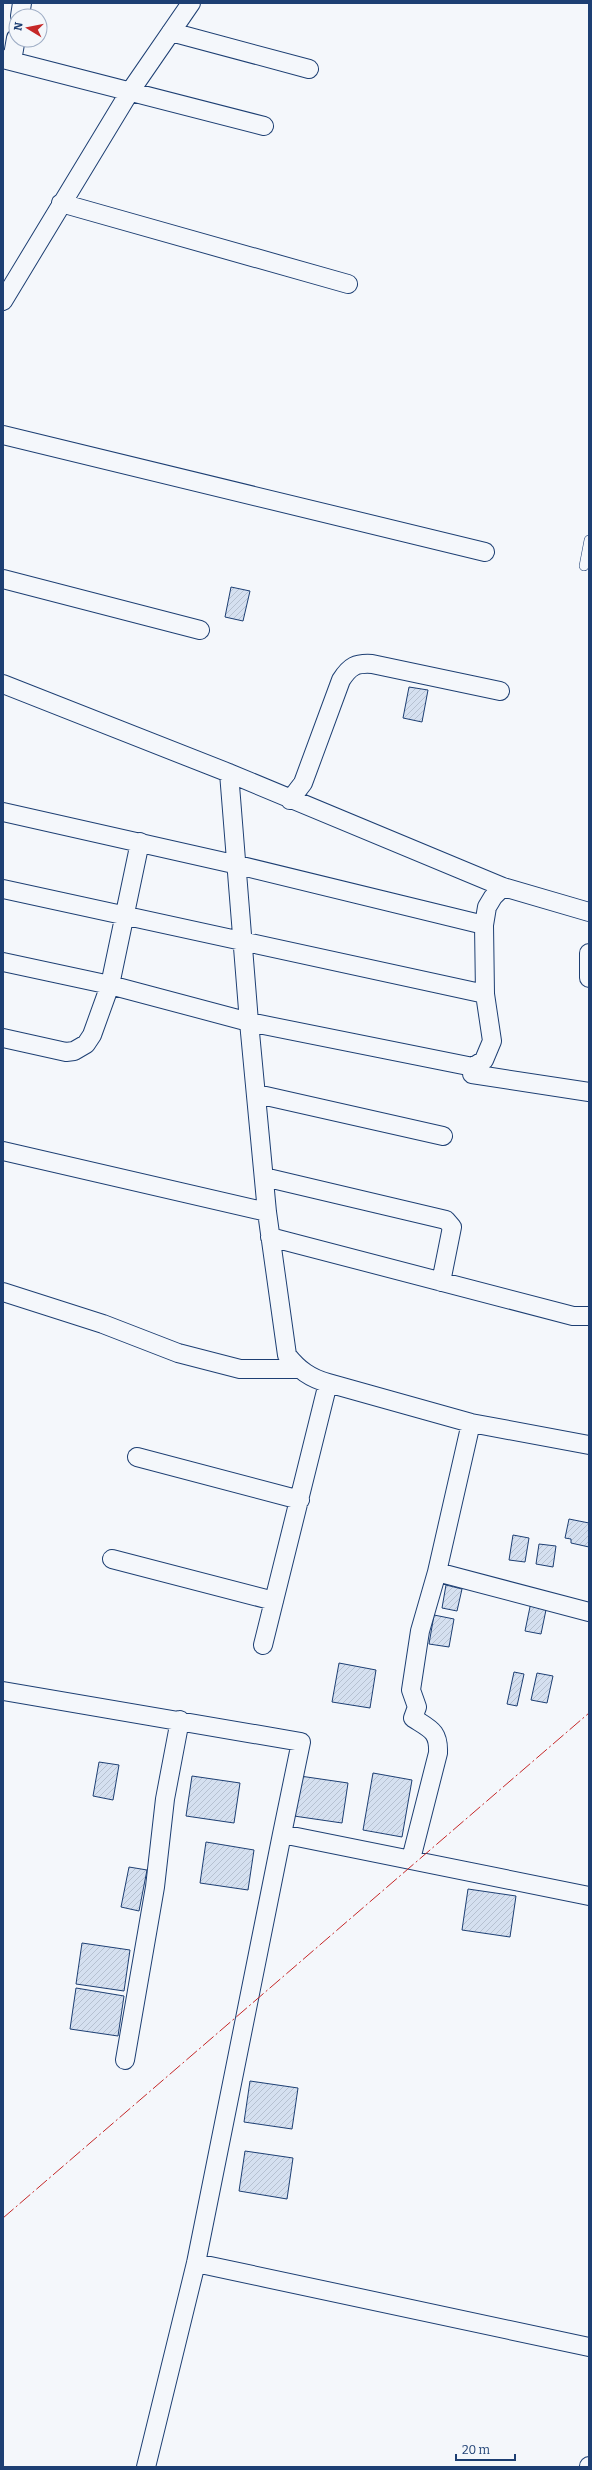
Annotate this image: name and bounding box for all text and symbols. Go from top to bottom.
north arrow [8,8,48,48]
text: N [12,21,26,32]
scale bar [456,2436,515,2462]
text: 20 m [462,2443,491,2457]

